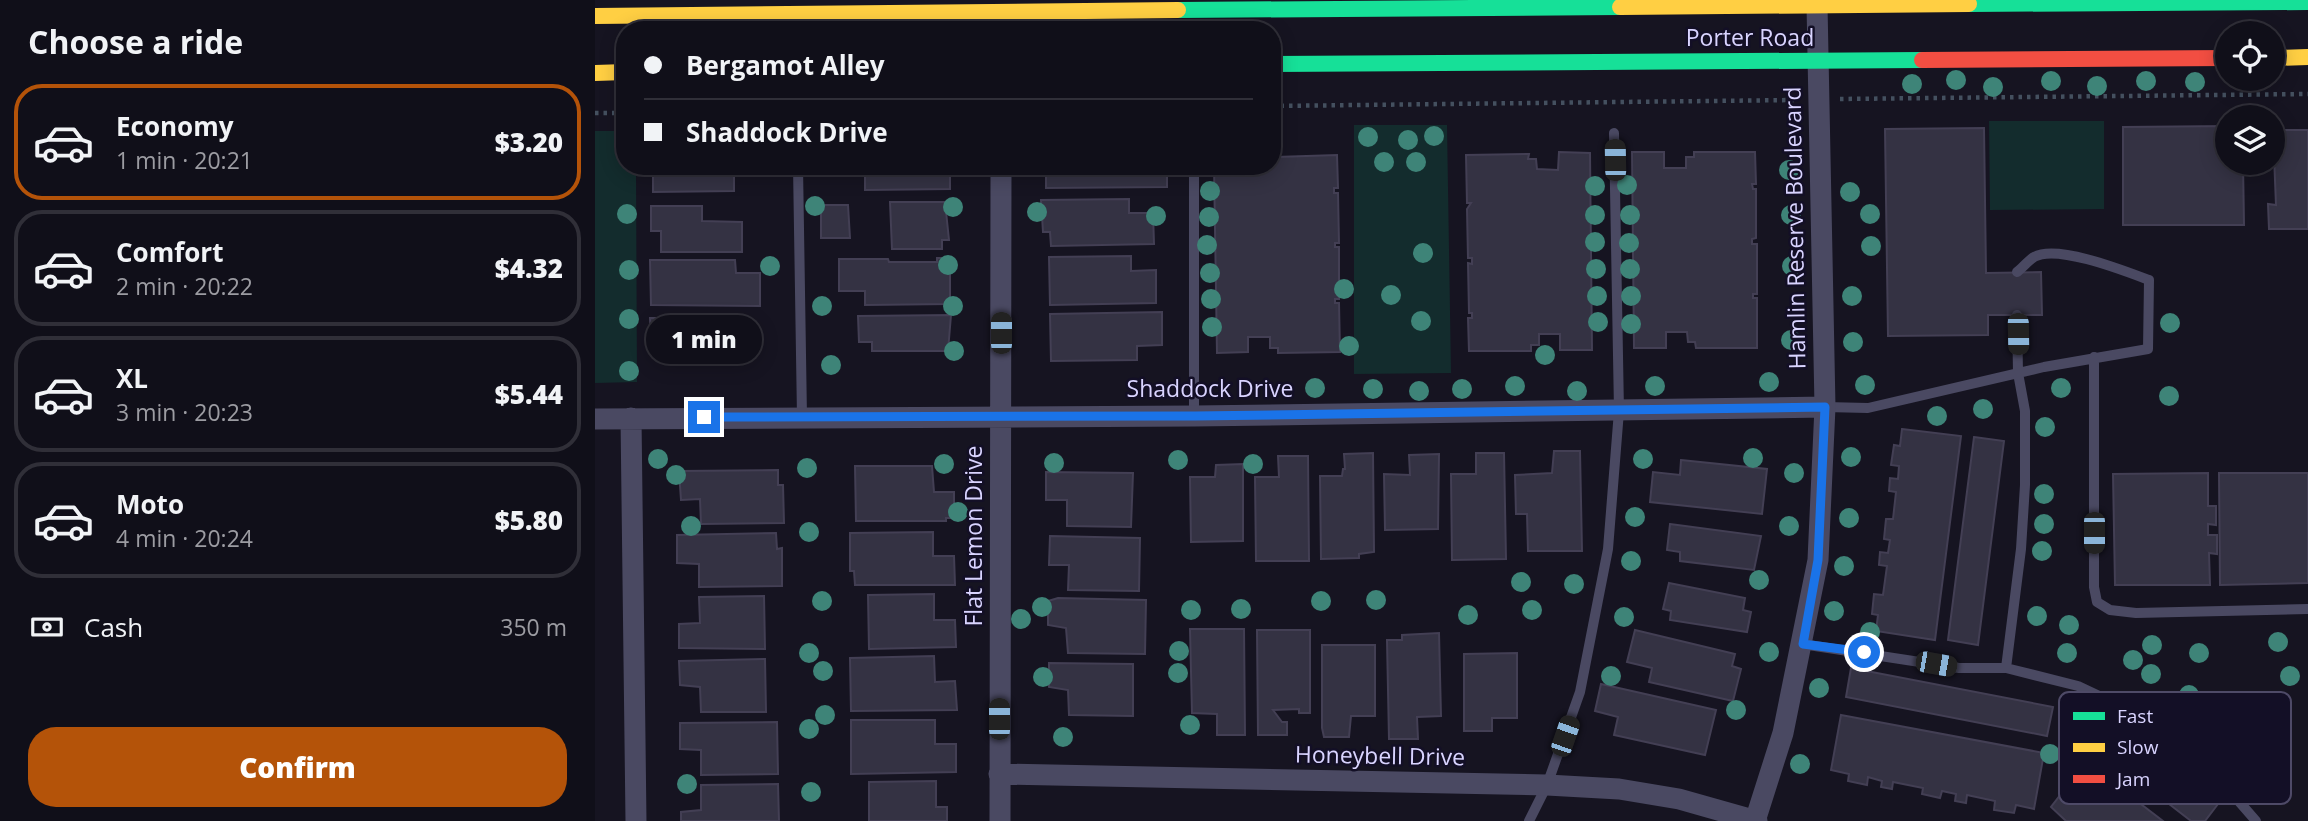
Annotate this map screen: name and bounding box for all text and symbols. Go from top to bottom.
text: Choose a ride [28,20,243,63]
street label: Porter Road [1686,21,1814,53]
map controls [2215,21,2285,175]
button: locate [2215,21,2285,91]
text: Bergamot Alley [686,47,885,83]
street label: Hamlin Reserve Boulevard [1776,86,1812,370]
button: layers [2215,105,2285,175]
text: Economy [116,108,234,144]
icon: car [32,111,95,174]
text: Shaddock Drive [686,114,888,150]
text: $3.20 [495,124,563,160]
car [1605,139,1626,181]
text: 1 min · 20:21 [116,144,253,176]
text: Comfort [116,234,223,270]
icon: car [32,237,95,300]
text: $4.32 [495,250,563,286]
text: 2 min · 20:22 [116,270,253,302]
car [991,312,1012,354]
car [2008,313,2029,355]
callout: 1 min [646,316,762,364]
text: 1 min [671,323,737,355]
text: XL [116,360,148,396]
icon: car [32,363,95,426]
street label: Shaddock Drive [1127,372,1293,404]
text: $5.44 [495,376,563,412]
text: 3 min · 20:23 [116,396,253,428]
route end [688,401,720,433]
street label: Flat Lemon Drive [957,445,989,627]
text: Moto [116,486,184,522]
icon: car [32,489,95,552]
text: $5.80 [495,502,563,538]
car [2084,512,2105,554]
text: 4 min · 20:24 [116,522,253,554]
icon: cash [28,608,66,646]
text: Cash [84,609,143,645]
text: 350 m [500,611,567,643]
route start [1848,636,1880,668]
car [1914,650,1959,678]
legend [2059,692,2291,804]
car [989,698,1010,740]
text: Fast [2117,703,2153,729]
car [1549,713,1582,759]
button: Confirm [28,727,567,807]
text: Slow [2117,734,2159,760]
street label: Honeybell Drive [1295,738,1465,772]
text: Jam [2115,766,2150,792]

